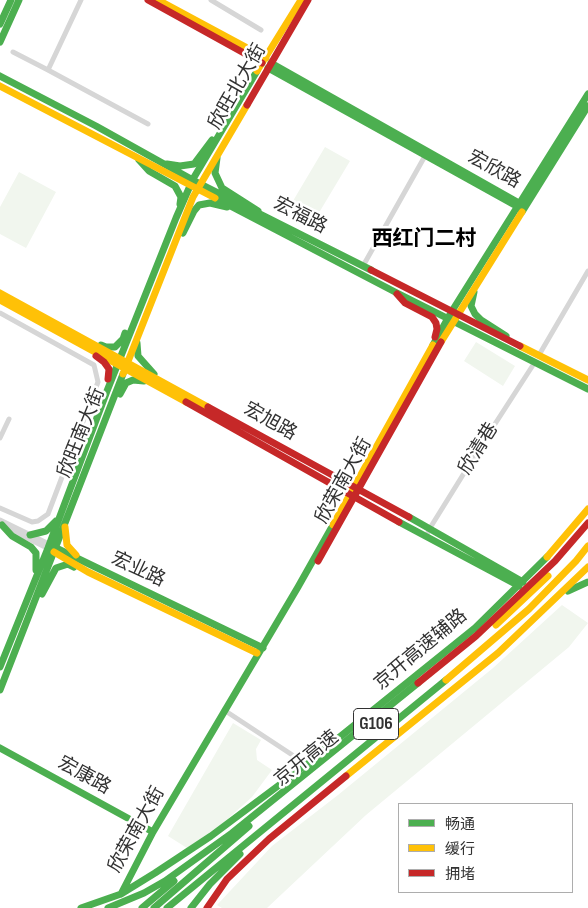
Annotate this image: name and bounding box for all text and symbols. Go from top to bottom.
street label: 欣旺北大街 [204,40,272,134]
street label: 宏欣路 [464,146,524,194]
street label: 宏福路 [269,193,331,239]
district label: 西红门二村 [372,227,476,253]
street label: 欣旺南大街 [54,385,110,481]
street label: 宏旭路 [240,398,300,446]
street label: 欣清巷 [454,419,504,479]
street label: 欣荣南大街 [311,434,377,528]
street label: 宏业路 [107,548,169,592]
street label: 京开高速辅路 [370,605,472,695]
road number: G106 [354,709,398,740]
street label: 京开高速 [270,726,344,792]
street label: 宏康路 [54,752,114,800]
street label: 欣荣南大街 [104,783,170,877]
legend [398,803,573,893]
text: 畅通 [445,815,475,834]
text: 缓行 [445,840,475,859]
text: 拥堵 [445,865,475,884]

